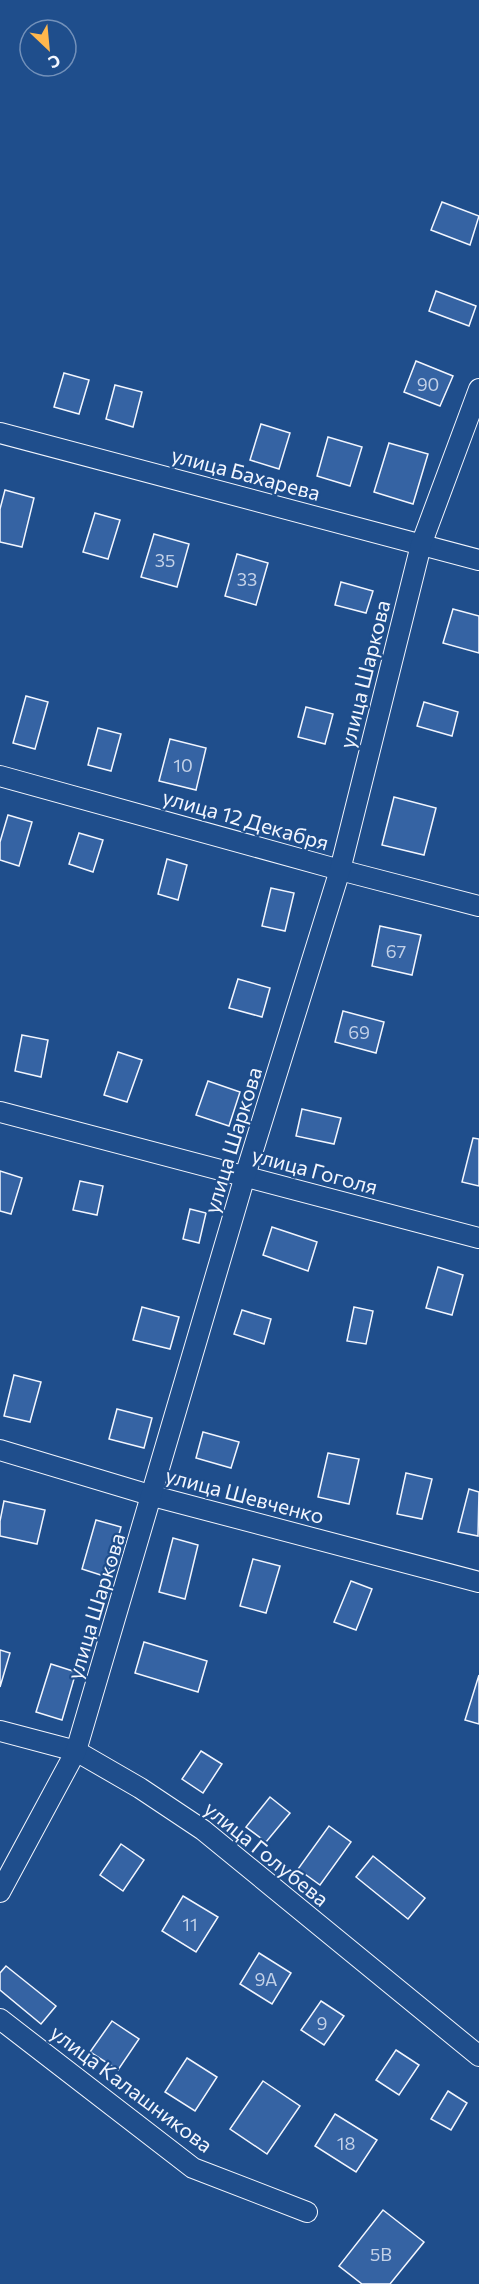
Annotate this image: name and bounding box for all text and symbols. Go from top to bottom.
north arrow [18,18,78,78]
text: С [46,51,64,73]
house number: 90 [417,373,439,395]
street label: улица Бахарева [169,441,323,505]
house number: 35 [155,549,175,571]
house number: 33 [237,568,257,590]
street label: улица Шаркова [333,597,395,751]
house number: 10 [173,754,193,776]
street label: улица 12 Декабря [160,783,332,855]
house number: 67 [386,940,406,962]
house number: 69 [348,1021,370,1043]
street label: улица Шаркова [198,1064,266,1216]
street label: улица Гоголя [250,1141,380,1199]
street label: улица Шевченко [163,1462,327,1528]
street label: улица Шаркова [61,1530,129,1682]
street label: улица Голубева [200,1795,334,1911]
house number: 11 [182,1913,198,1935]
house number: 9А [255,1968,277,1990]
house number: 9 [317,2012,327,2034]
street label: улица Калашникова [46,2019,218,2157]
house number: 18 [337,2132,355,2154]
house number: 5В [370,2243,392,2265]

